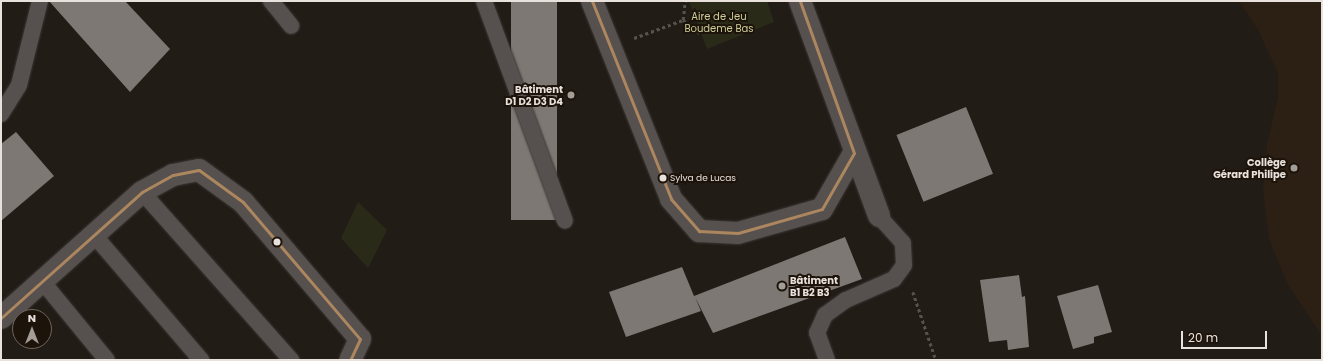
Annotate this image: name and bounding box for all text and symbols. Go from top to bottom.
park label: Aire de Jeu Boudeme Bas [684,10,754,34]
place label: Bâtiment D1 D2 D3 D4 [505,83,563,106]
marker: Bâtiment D1 D2 D3 D4 [566,90,576,100]
place label: Collège Gérard Philipe [1213,156,1286,180]
marker: Collège Gérard Philipe [1289,163,1299,173]
marker: Sylva de Lucas [658,173,668,183]
place label: Sylva de Lucas [670,173,736,183]
unlabelled marker [272,237,282,247]
place label: Bâtiment B1 B2 B3 [790,274,838,298]
marker: Bâtiment B1 B2 B3 [777,281,787,291]
north arrow [12,309,52,349]
text: N [28,310,36,326]
scale bar [1183,323,1269,349]
text: 20 m [1188,329,1218,346]

